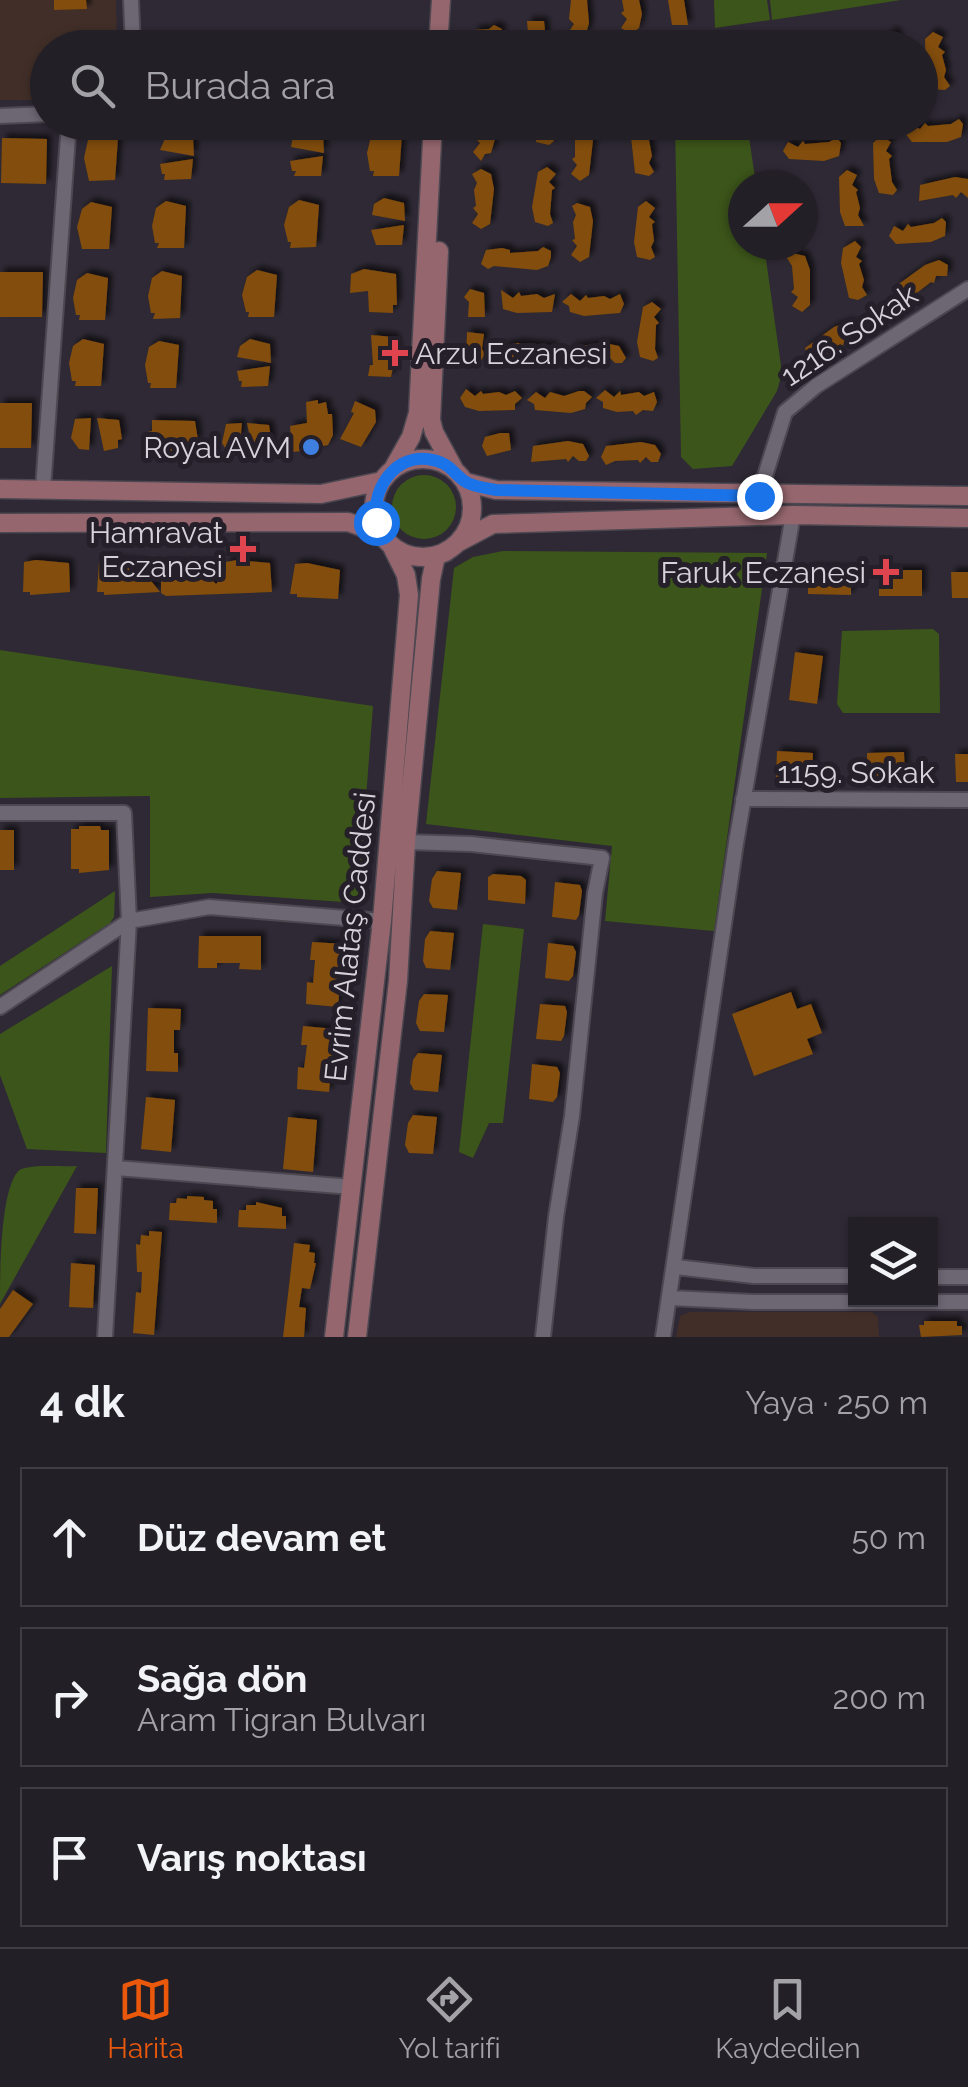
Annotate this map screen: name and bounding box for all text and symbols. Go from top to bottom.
search box [30,30,938,140]
icon: search [65,58,120,113]
text: Burada ara [145,63,336,108]
north arrow [728,170,818,260]
street label: 1216. Sokak [774,277,924,393]
place label: Arzu Eczanesi [415,336,608,371]
marker: Arzu Eczanesi [384,342,406,364]
place label: Royal AVM [143,430,291,465]
marker: Royal AVM [300,436,322,458]
route end [737,474,783,520]
route start [354,500,400,546]
place label: Hamravat Eczanesi [89,515,223,584]
marker: Hamravat Eczanesi [232,538,254,560]
place label: Faruk Eczanesi [661,555,866,590]
marker: Faruk Eczanesi [875,561,897,583]
street label: 1159. Sokak [777,755,935,790]
street label: Evrim Alataş Caddesi [317,790,383,1084]
map controls [848,1217,938,1307]
button: layers [848,1217,938,1307]
text: 4 dk [40,1378,125,1427]
text: Yaya · 250 m [745,1384,928,1421]
icon: ahead [42,1510,97,1565]
text: Düz devam et [137,1515,386,1560]
text: 50 m [851,1519,926,1556]
text: Sağa dön [137,1656,308,1701]
icon: right [42,1670,97,1725]
text: 200 m [833,1679,926,1716]
text: Aram Tigran Bulvarı [137,1701,426,1738]
icon: arrive [42,1830,97,1885]
text: Varış noktası [137,1835,367,1880]
tab: Harita [107,1972,184,2065]
tab: Yol tarifi [398,1972,501,2065]
tab: Kaydedilen [715,1972,861,2065]

